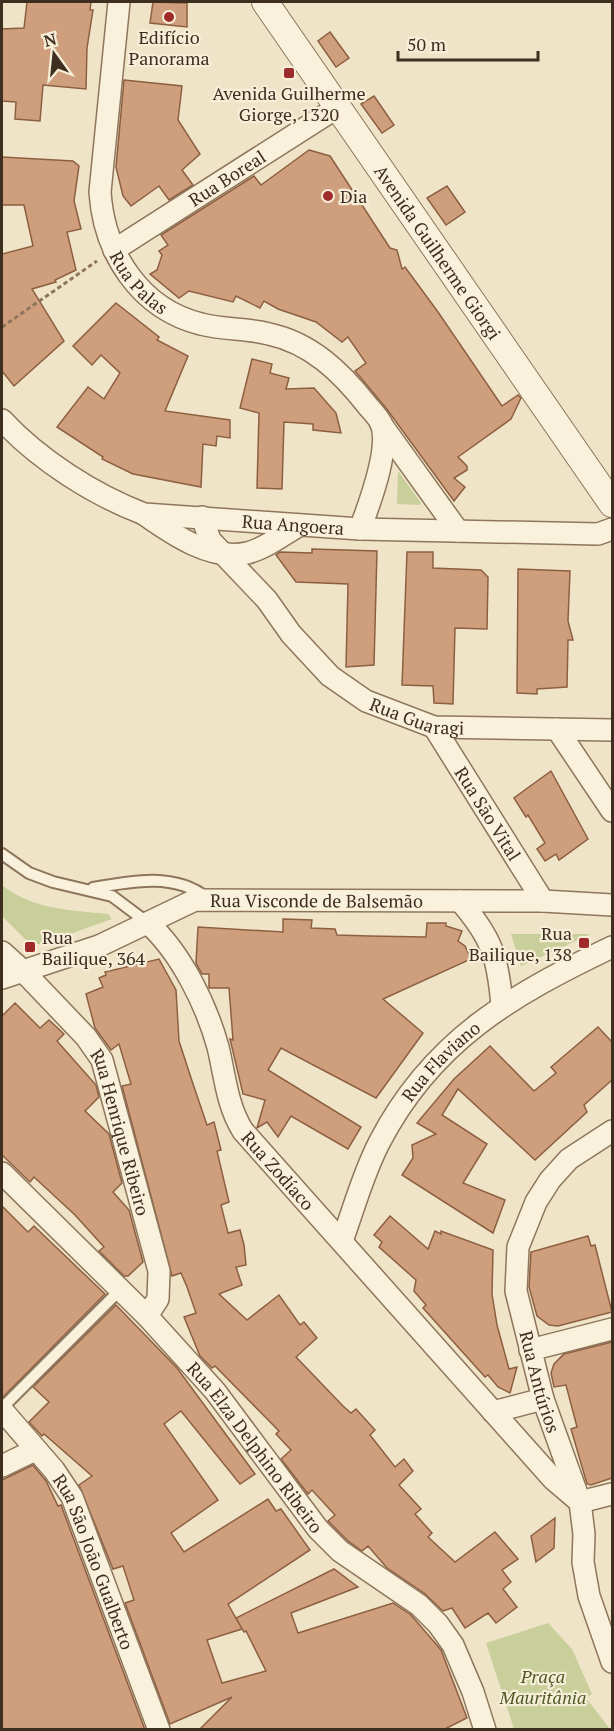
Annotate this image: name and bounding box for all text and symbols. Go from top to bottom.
marker: Edifício Panorama [162,10,176,24]
north arrow [24,24,84,84]
scale bar [398,24,538,62]
place label: Edifício Panorama [128,25,210,70]
text: N [41,27,59,52]
text: 50 m [407,32,447,56]
marker: Avenida Guilherme Giorge, 1320 [282,66,296,80]
place label: Avenida Guilherme Giorge, 1320 [212,81,366,126]
street label: Rua Boreal [184,144,270,211]
street label: Avenida Guilherme Giorgi [369,160,507,344]
place label: Dia [340,184,367,208]
marker: Dia [321,189,335,203]
street label: Rua Palas [105,247,172,320]
street label: Rua Angoera [241,509,345,540]
street label: Rua Guaragi [366,692,465,740]
street label: Rua São Vital [450,762,527,865]
street label: Rua Visconde de Balsemão [210,888,423,913]
place label: Rua Bailique, 138 [469,921,572,966]
place label: Rua Bailique, 364 [42,925,146,970]
marker: Rua Bailique, 138 [577,936,591,950]
marker: Rua Bailique, 364 [23,940,37,954]
street label: Rua Flaviano [396,1015,485,1106]
street label: Rua Henrique Ribeiro [85,1044,155,1218]
street label: Rua Zodíaco [236,1126,320,1215]
street label: Rua Antúrios [514,1328,566,1436]
street label: Rua Elza Delphino Ribeiro [182,1356,329,1538]
street label: Rua São João Gualberto [48,1469,140,1653]
park label: Praça Mauritânia [499,1664,586,1709]

